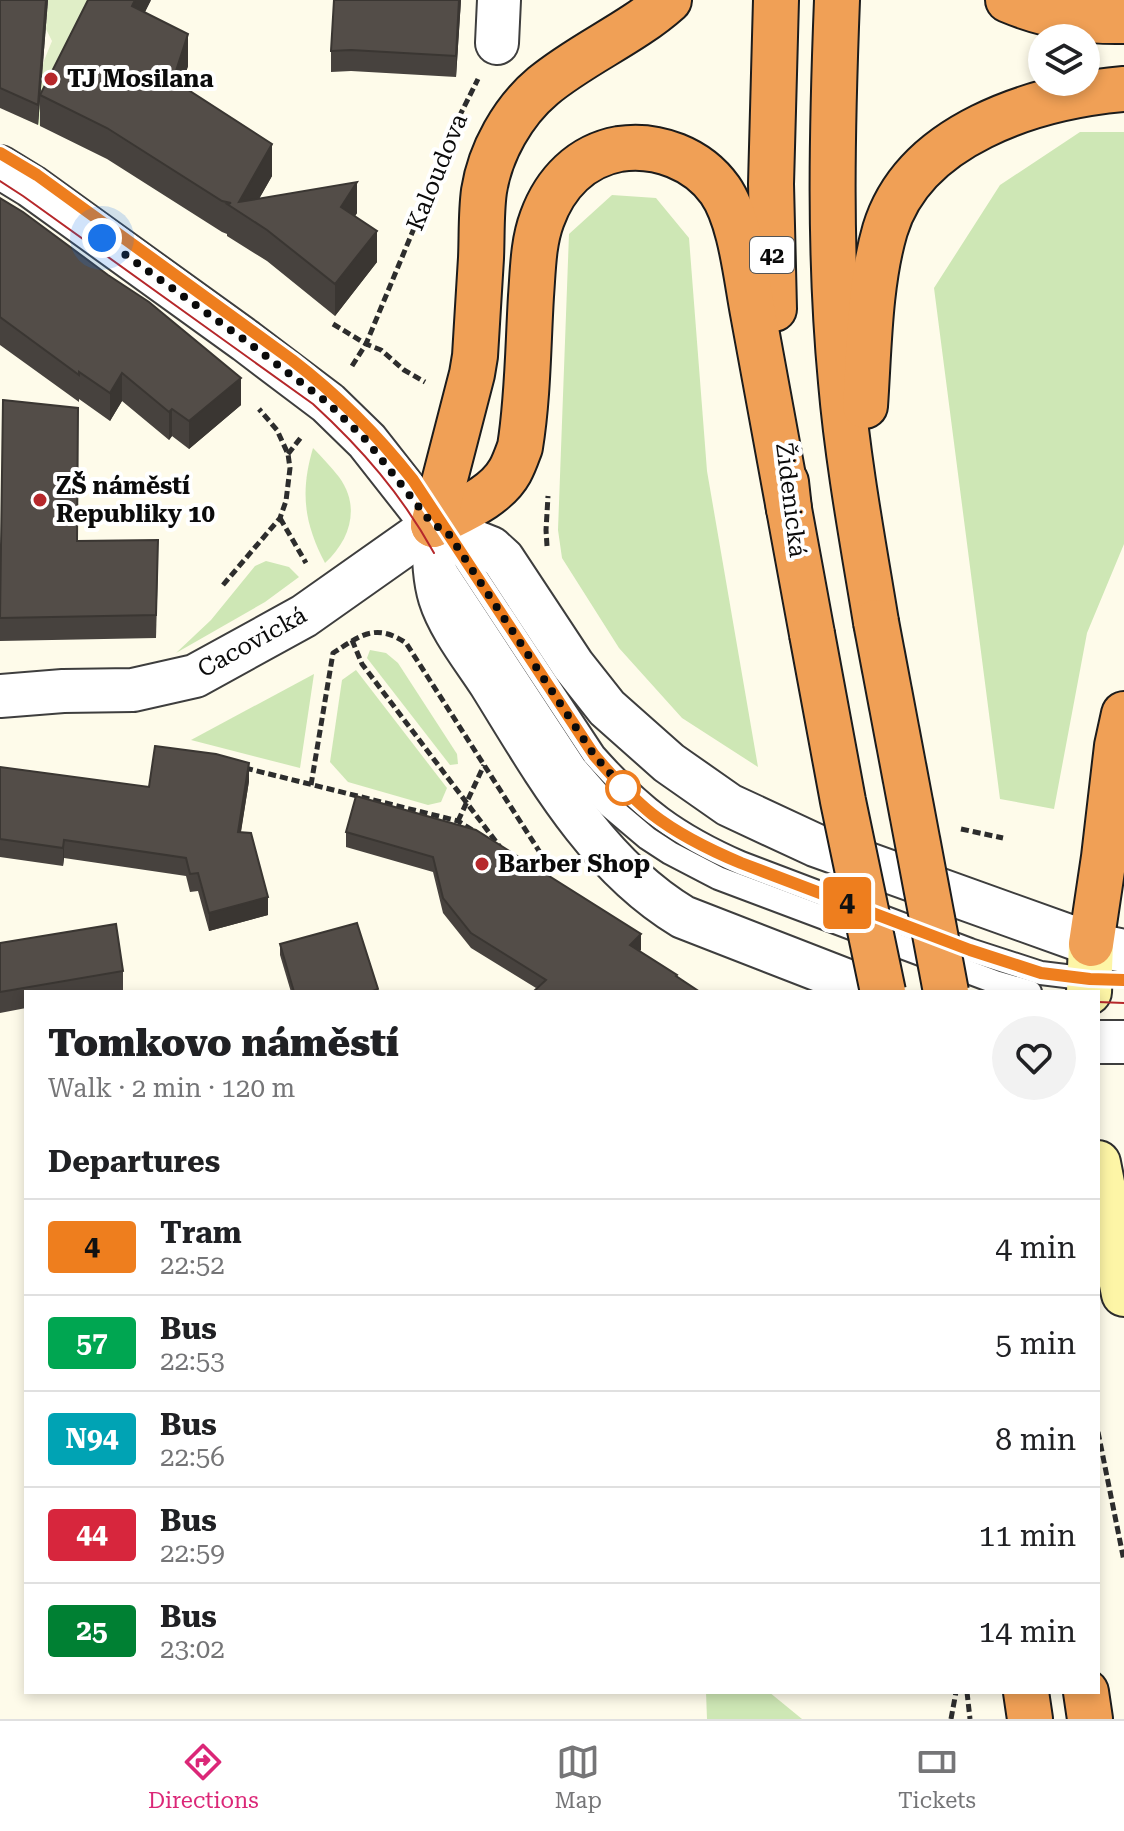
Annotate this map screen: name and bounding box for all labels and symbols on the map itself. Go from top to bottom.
place label: TJ Mosilana [67,65,214,93]
marker: TJ Mosilana [42,70,60,88]
street label: Kaloudova [401,110,473,234]
your location [82,218,122,258]
road number: 42 [750,237,794,273]
street label: Židenická [770,441,813,559]
place label: ZŠ náměstí Republiky 10 [56,471,215,528]
marker: ZŠ náměstí Republiky 10 [31,491,49,509]
street label: Cacovická [193,601,311,683]
unlabelled marker [606,771,640,805]
place label: Barber Shop [498,850,650,878]
marker: Barber Shop [473,855,491,873]
line badge: 4 [821,877,873,929]

